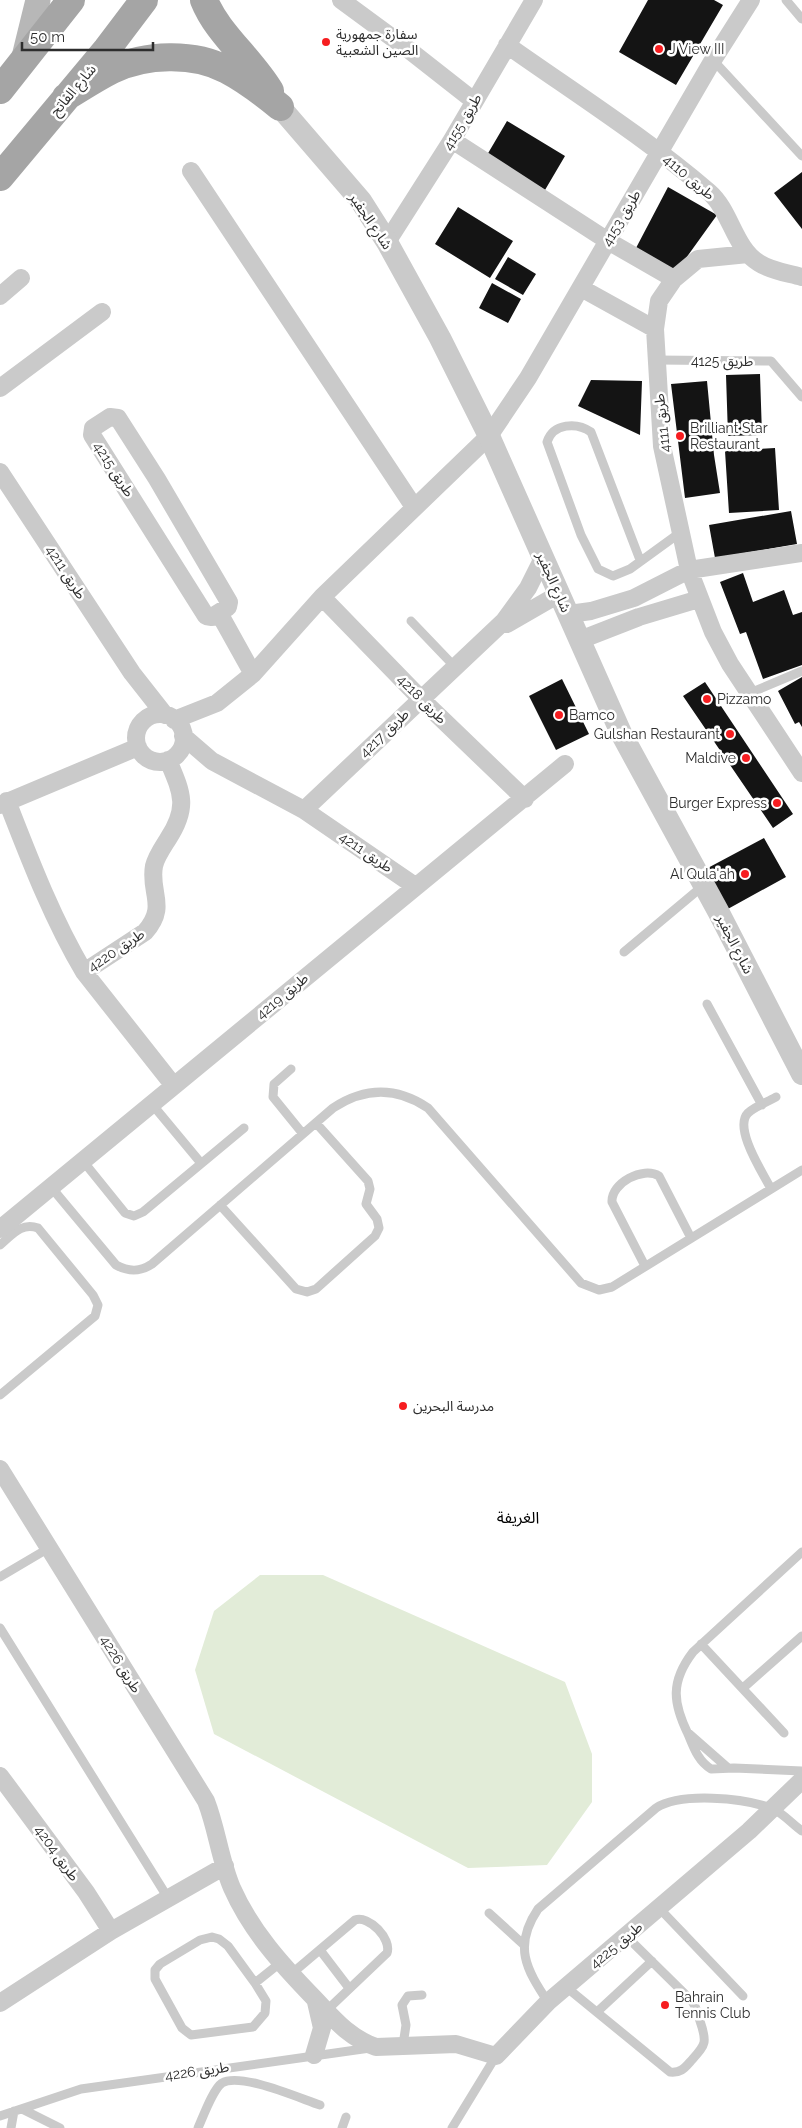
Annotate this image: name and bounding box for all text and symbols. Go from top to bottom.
scale bar [22,20,154,52]
place label: سفارة جمهورية الصين الشعبية [336,26,418,59]
text: 50 m [30,28,65,46]
marker: سفارة جمهورية الصين الشعبية [320,36,332,48]
place label: J View III [669,41,724,57]
marker: J View III [653,43,665,55]
street label: شارع الفاتح [47,61,101,121]
street label: طريق 4155 [439,91,486,154]
street label: طريق 4110 [659,151,718,205]
street label: طريق 4153 [598,187,645,250]
street label: شارع الجفير [343,189,396,254]
street label: طريق 4125 [691,353,753,371]
street label: طريق 4111 [651,392,675,453]
place label: Brilliant Star Restaurant [690,420,768,452]
marker: Brilliant Star Restaurant [674,430,686,442]
street label: طريق 4215 [89,439,138,501]
street label: طريق 4211 [41,542,89,603]
street label: شارع الجفير [530,548,574,616]
street label: طريق 4218 [393,671,450,728]
place label: Pizzamo [717,691,771,707]
marker: Pizzamo [701,693,713,705]
street label: طريق 4217 [356,706,413,762]
place label: Bamco [569,707,615,723]
marker: Bamco [553,709,565,721]
place label: Gulshan Restaurant [594,726,720,742]
marker: Gulshan Restaurant [724,728,736,740]
place label: Maldive [685,750,736,766]
marker: Maldive [740,752,752,764]
place label: Burger Express [669,795,767,811]
marker: Burger Express [771,797,783,809]
street label: طريق 4211 [335,828,396,877]
place label: Al Qula'ah [670,866,735,882]
marker: Al Qula'ah [739,868,751,880]
street label: شارع الجفير [710,911,757,978]
street label: طريق 4220 [85,925,148,976]
street label: طريق 4219 [253,970,312,1024]
place label: مدرسة البحرين [413,1398,494,1415]
marker: مدرسة البحرين [397,1400,409,1412]
district label: الغريفة [497,1508,539,1527]
street label: طريق 4226 [95,1632,145,1697]
street label: طريق 4204 [30,1822,83,1885]
street label: طريق 4225 [587,1918,647,1973]
place label: Bahrain Tennis Club [675,1989,751,2021]
marker: Bahrain Tennis Club [659,1999,671,2011]
street label: طريق 4226 [164,2059,230,2085]

